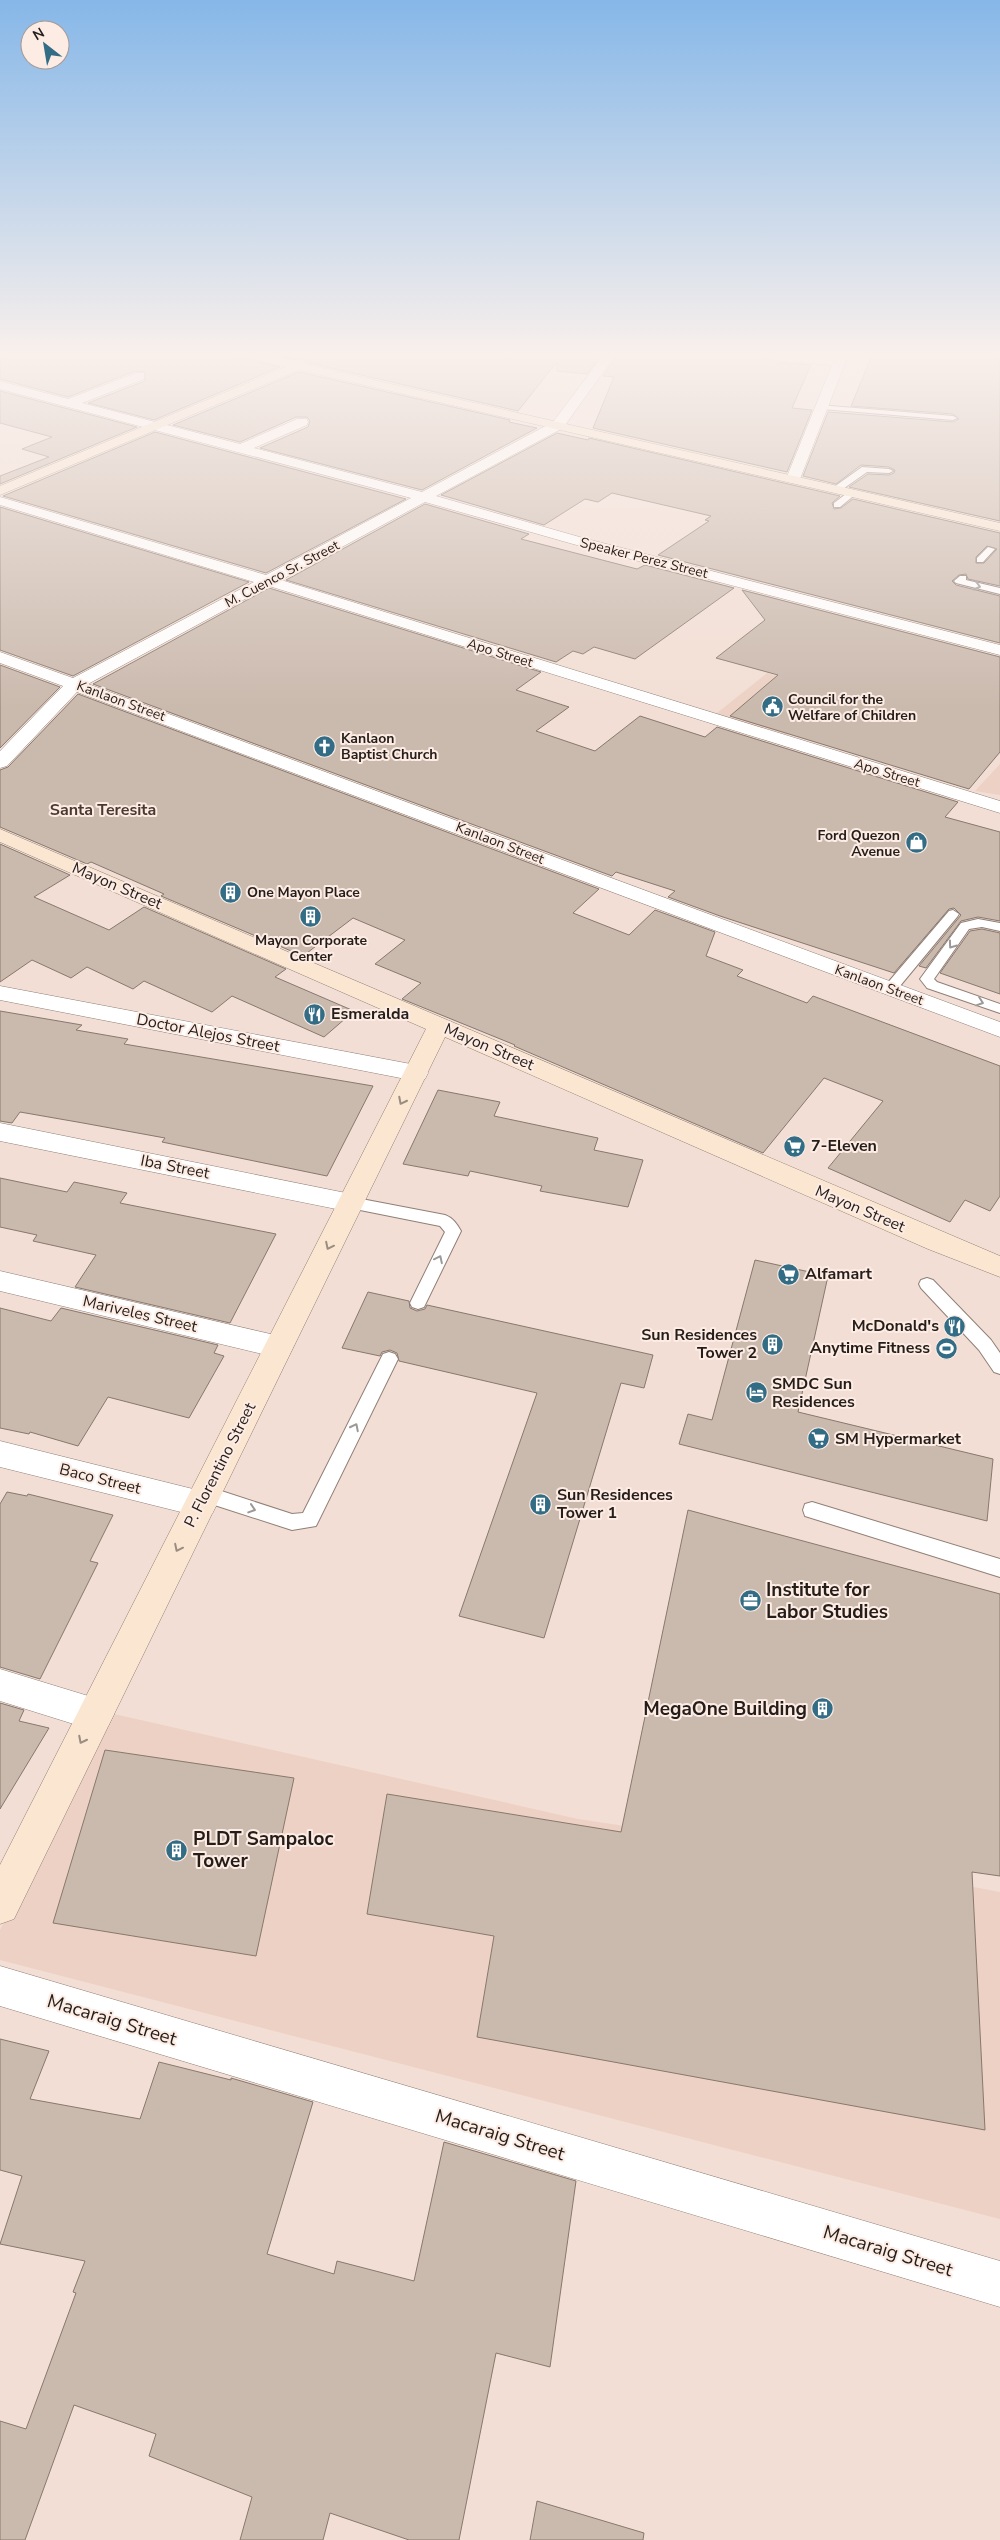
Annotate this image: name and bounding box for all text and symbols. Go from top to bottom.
north arrow [20,20,70,70]
text: N [29,23,48,45]
street label: Speaker Perez Street [578,533,710,583]
street label: M. Cuenco Sr. Street [221,536,343,612]
one-way arrow [973,580,982,591]
street label: Apo Street [465,634,535,672]
street label: Kanlaon Street [74,676,168,726]
place label: Council for the Welfare of Children [788,690,916,725]
public building icon: Council for the Welfare of Children [760,695,784,719]
place label: Kanlaon Baptist Church [341,729,437,764]
church icon: Kanlaon Baptist Church [313,734,337,758]
street label: Apo Street [852,754,922,792]
district label: Santa Teresita [50,799,156,821]
street label: Kanlaon Street [453,817,547,869]
place label: Ford Quezon Avenue [817,826,900,861]
shop icon: Ford Quezon Avenue [904,831,928,855]
street label: Mayon Street [69,857,166,915]
building icon: One Mayon Place [219,880,243,904]
place label: One Mayon Place [247,883,360,902]
building icon: Mayon Corporate Center [299,905,323,929]
place label: Mayon Corporate Center [255,931,367,966]
one-way arrow [949,939,957,948]
street label: Kanlaon Street [832,960,926,1010]
one-way arrow [975,996,984,1006]
restaurant icon: Esmeralda [303,1002,327,1026]
place label: Esmeralda [331,1003,409,1025]
street label: Doctor Alejos Street [135,1008,282,1058]
street label: Mayon Street [441,1018,538,1076]
one-way arrow [398,1095,408,1104]
supermarket icon: 7-Eleven [783,1134,807,1158]
place label: 7-Eleven [811,1135,877,1157]
street label: Iba Street [139,1150,212,1185]
street label: Mayon Street [812,1180,909,1238]
one-way arrow [325,1241,335,1250]
one-way arrow [433,1255,443,1264]
supermarket icon: Alfamart [777,1262,801,1286]
place label: Alfamart [805,1263,873,1285]
street label: Mariveles Street [81,1290,200,1338]
restaurant icon: McDonald's [943,1314,967,1338]
place label: McDonald's [852,1315,939,1337]
place label: Sun Residences Tower 2 [641,1324,757,1364]
building icon: Sun Residences Tower 2 [761,1332,785,1356]
sports icon: Anytime Fitness [934,1336,958,1360]
place label: Anytime Fitness [810,1337,930,1359]
place label: SMDC Sun Residences [772,1373,855,1413]
hotel icon: SMDC Sun Residences [744,1381,768,1405]
street label: P. Florentino Street [179,1398,261,1531]
one-way arrow [349,1423,359,1432]
supermarket icon: SM Hypermarket [807,1427,831,1451]
place label: SM Hypermarket [835,1428,962,1450]
street label: Baco Street [57,1458,143,1500]
place label: Sun Residences Tower 1 [557,1484,673,1524]
building icon: Sun Residences Tower 1 [529,1492,553,1516]
one-way arrow [247,1504,256,1514]
one-way arrow [174,1543,185,1552]
place label: Institute for Labor Studies [766,1577,888,1625]
office icon: Institute for Labor Studies [738,1589,762,1613]
place label: MegaOne Building [643,1696,807,1722]
building icon: MegaOne Building [811,1697,835,1721]
one-way arrow [79,1735,89,1744]
place label: PLDT Sampaloc Tower [193,1826,333,1874]
building icon: PLDT Sampaloc Tower [165,1838,189,1862]
street label: Macaraig Street [44,1988,180,2052]
street label: Macaraig Street [432,2103,568,2167]
street label: Macaraig Street [820,2219,956,2283]

